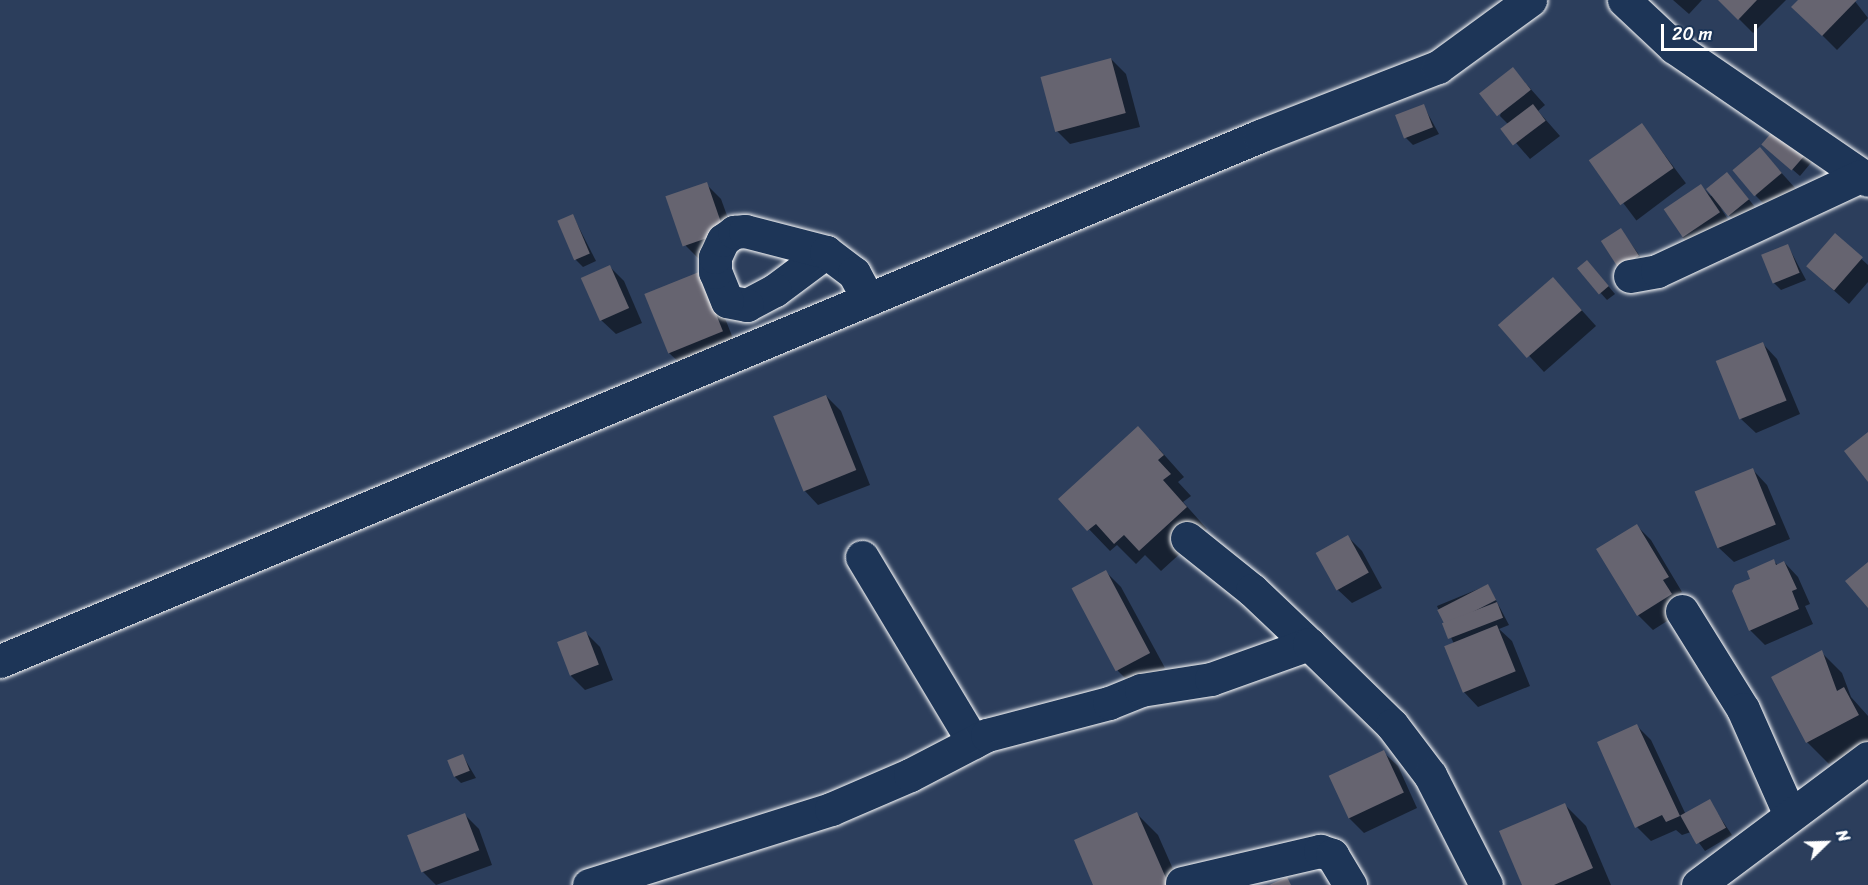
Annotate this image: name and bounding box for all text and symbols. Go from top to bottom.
scale bar [1664,12,1760,50]
text: 20 m [1672,18,1712,50]
north arrow [1796,813,1856,873]
text: N [1828,825,1859,847]

